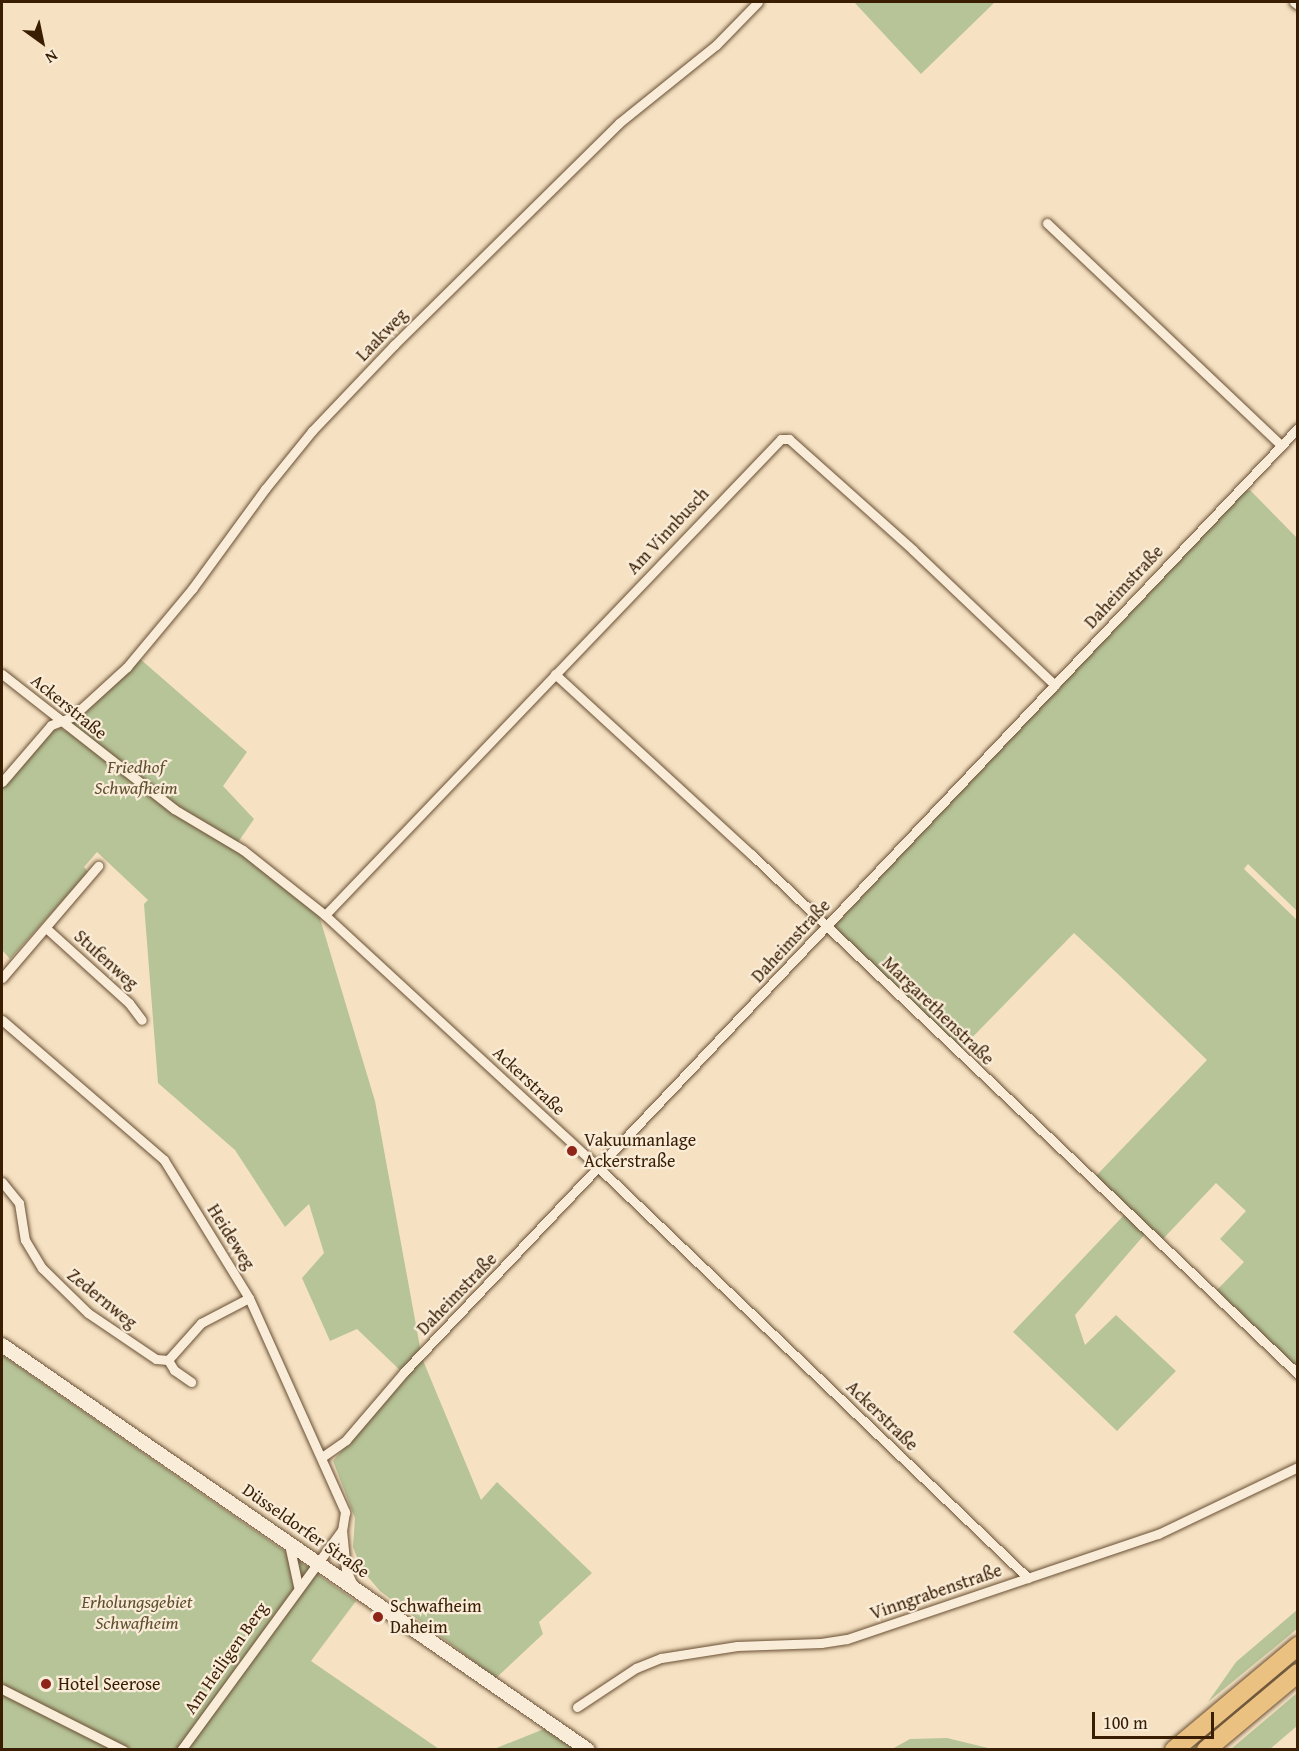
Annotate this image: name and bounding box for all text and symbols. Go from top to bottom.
north arrow [12,12,72,72]
text: N [41,44,63,70]
street label: Laakweg [352,304,412,366]
street label: Am Vinnbusch [622,483,714,579]
street label: Daheimstraße [1080,541,1168,633]
street label: Ackerstraße [27,670,111,744]
park label: Friedhof Schwafheim [94,757,178,800]
street label: Daheimstraße [747,895,835,987]
street label: Stufenweg [69,926,143,994]
street label: Margarethenstraße [878,952,998,1070]
street label: Ackerstraße [488,1042,570,1120]
place label: Vakuumanlage Ackerstraße [584,1130,696,1172]
marker: Vakuumanlage Ackerstraße [565,1144,579,1158]
street label: Heideweg [202,1200,260,1274]
street label: Daheimstraße [412,1248,502,1340]
street label: Zedernweg [63,1264,141,1334]
street label: Ackerstraße [842,1376,922,1456]
street label: Düsseldorfer Straße [238,1479,374,1583]
street label: Vinngrabenstraße [867,1559,1005,1625]
park label: Erholungsgebiet Schwafheim [82,1592,192,1634]
place label: Schwafheim Daheim [390,1596,482,1638]
street label: Am Heiligen Berg [179,1598,273,1718]
marker: Schwafheim Daheim [371,1610,385,1624]
place label: Hotel Seerose [58,1673,161,1695]
marker: Hotel Seerose [39,1677,53,1691]
scale bar [1095,1700,1216,1738]
text: 100 m [1103,1709,1148,1736]

